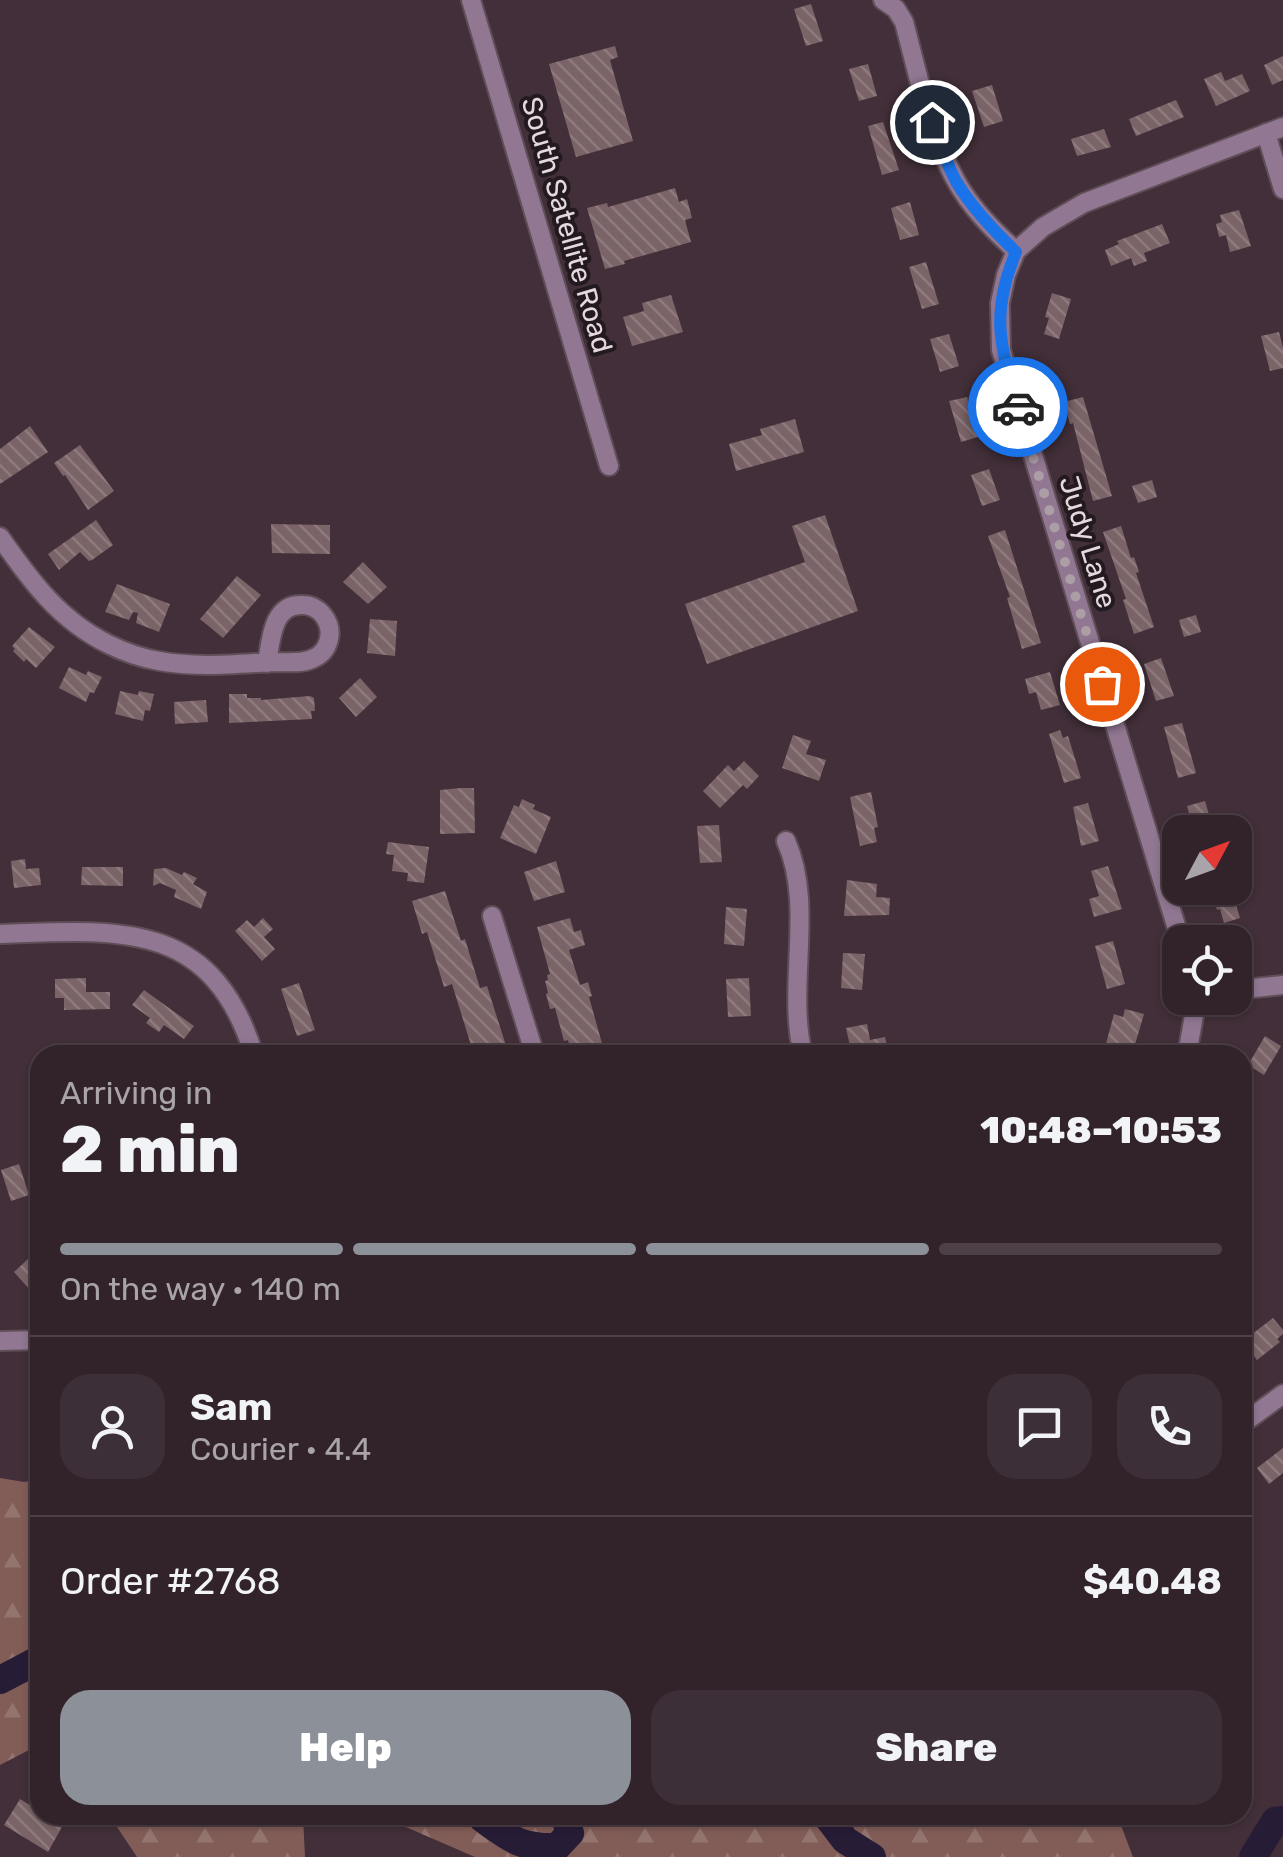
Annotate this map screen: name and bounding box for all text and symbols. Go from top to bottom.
pin [890,80,975,165]
street label: South Satellite Road [515,93,619,357]
icon: home [905,95,960,150]
courier [968,357,1068,457]
icon: car [991,380,1046,435]
street label: Judy Lane [1052,472,1124,612]
pin [1060,642,1145,727]
icon: bag [1075,657,1130,712]
north arrow [1162,815,1252,905]
map controls [1162,815,1252,1015]
button: locate [1162,925,1252,1015]
text: Arriving in [60,1074,212,1112]
text: 10:48–10:53 [980,1107,1222,1153]
text: 2 min [60,1111,240,1188]
text: On the way · 140 m [60,1270,341,1308]
button: person [60,1374,165,1479]
button: chat [987,1374,1092,1479]
button: phone [1117,1374,1222,1479]
text: Sam [190,1384,272,1430]
text: Courier · 4.4 [190,1430,371,1468]
text: Order #2768 [60,1558,281,1604]
text: $40.48 [1083,1558,1222,1604]
button: Help [60,1690,631,1805]
button: Share [651,1690,1222,1805]

